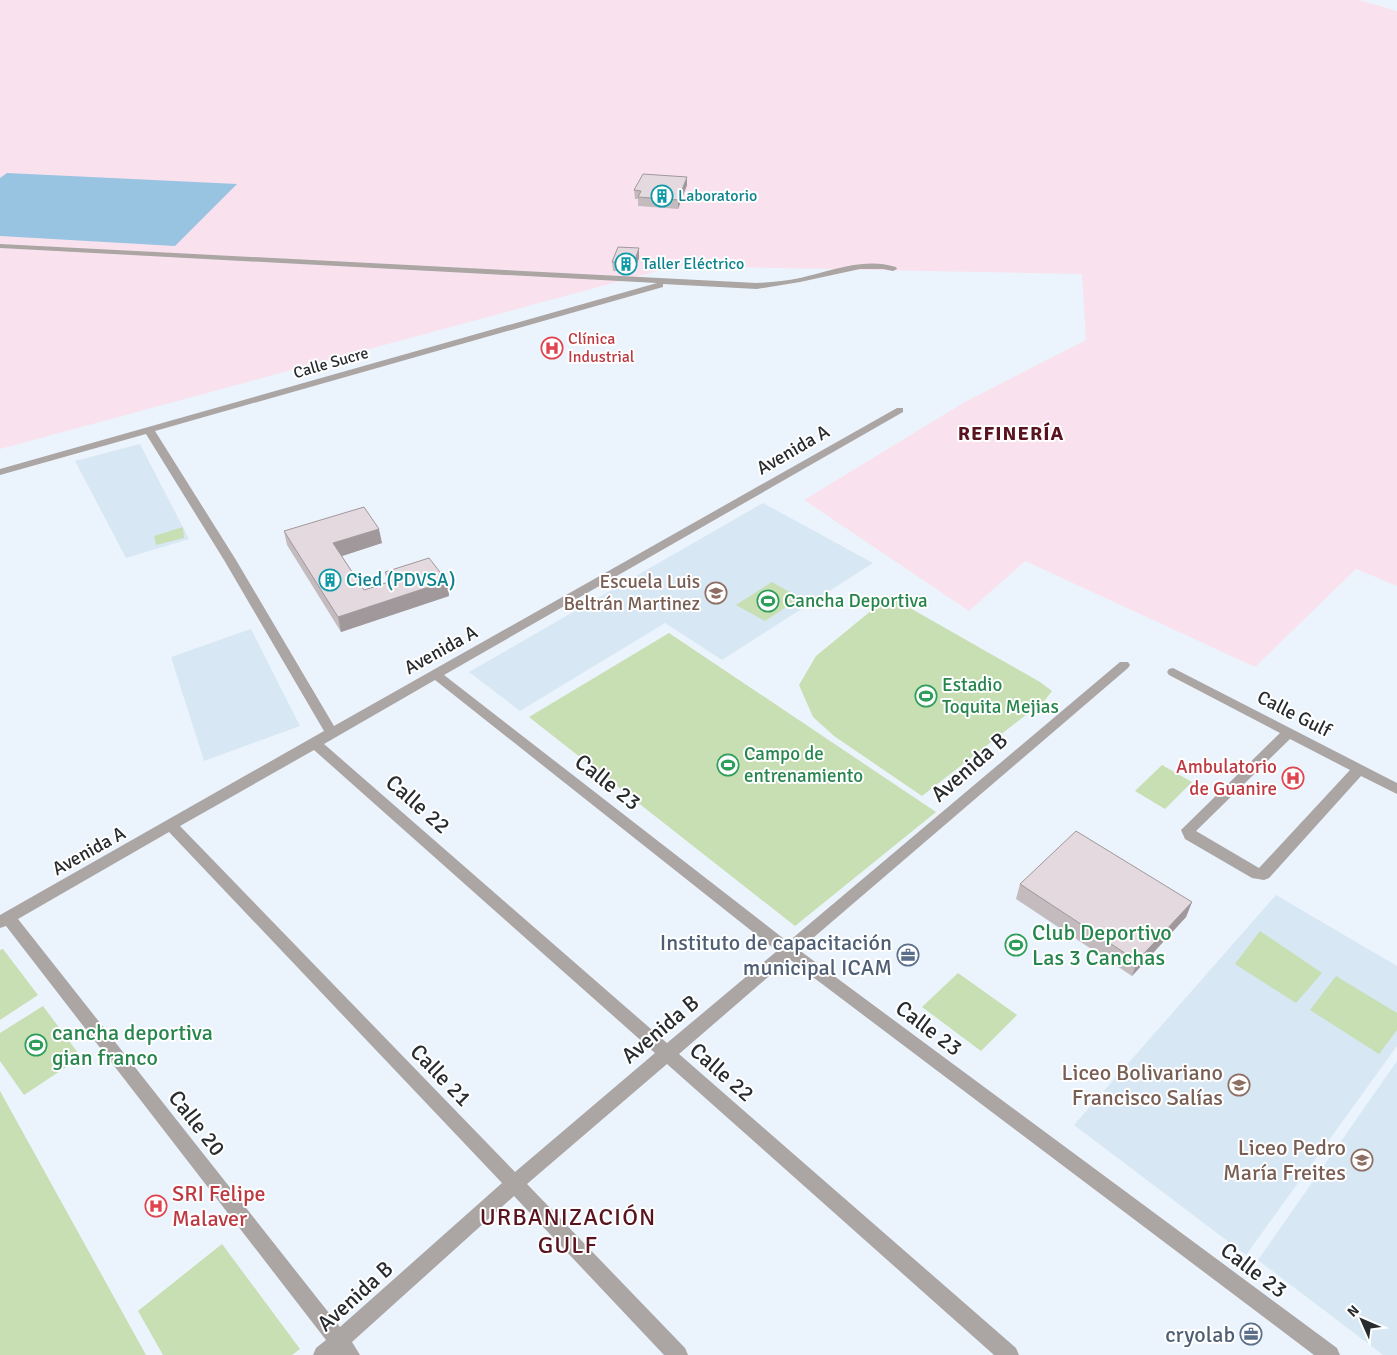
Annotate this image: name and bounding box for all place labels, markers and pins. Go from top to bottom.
building icon: Laboratorio [650,184,674,208]
place label: Laboratorio [678,186,757,206]
building icon: Taller Eléctrico [614,252,638,276]
place label: Taller Eléctrico [642,254,744,274]
place label: Clínica Industrial [568,329,635,367]
hospital icon: Clínica Industrial [540,336,564,360]
building icon: Cied (PDVSA) [318,568,342,592]
place label: Cied (PDVSA) [346,568,456,592]
place label: Escuela Luis Beltrán Martinez [563,570,700,616]
school or university icon: Escuela Luis Beltrán Martinez [704,581,728,605]
sports icon: Cancha Deportiva [756,589,780,613]
place label: Cancha Deportiva [784,589,928,613]
place label: Estadio Toquita Mejias [942,673,1059,719]
sports icon: Estadio Toquita Mejias [914,684,938,708]
place label: Campo de entrenamiento [744,742,863,788]
sports icon: Campo de entrenamiento [716,753,740,777]
place label: Ambulatorio de Guanire [1176,755,1277,801]
hospital icon: Ambulatorio de Guanire [1281,766,1305,790]
place label: Club Deportivo Las 3 Canchas [1032,919,1172,971]
place label: Instituto de capacitación municipal ICAM [660,929,892,981]
sports icon: Club Deportivo Las 3 Canchas [1004,933,1028,957]
office icon: Instituto de capacitación municipal ICAM [896,943,920,967]
place label: cancha deportiva gian franco [52,1019,213,1071]
sports icon: cancha deportiva gian franco [24,1033,48,1057]
place label: Liceo Bolivariano Francisco Salías [1061,1059,1223,1111]
school or university icon: Liceo Bolivariano Francisco Salías [1227,1073,1251,1097]
place label: Liceo Pedro María Freites [1223,1134,1346,1186]
school or university icon: Liceo Pedro María Freites [1350,1148,1374,1172]
place label: SRI Felipe Malaver [172,1180,266,1232]
hospital icon: SRI Felipe Malaver [144,1194,168,1218]
place label: cryolab [1165,1321,1235,1348]
office icon: cryolab [1239,1322,1263,1346]

